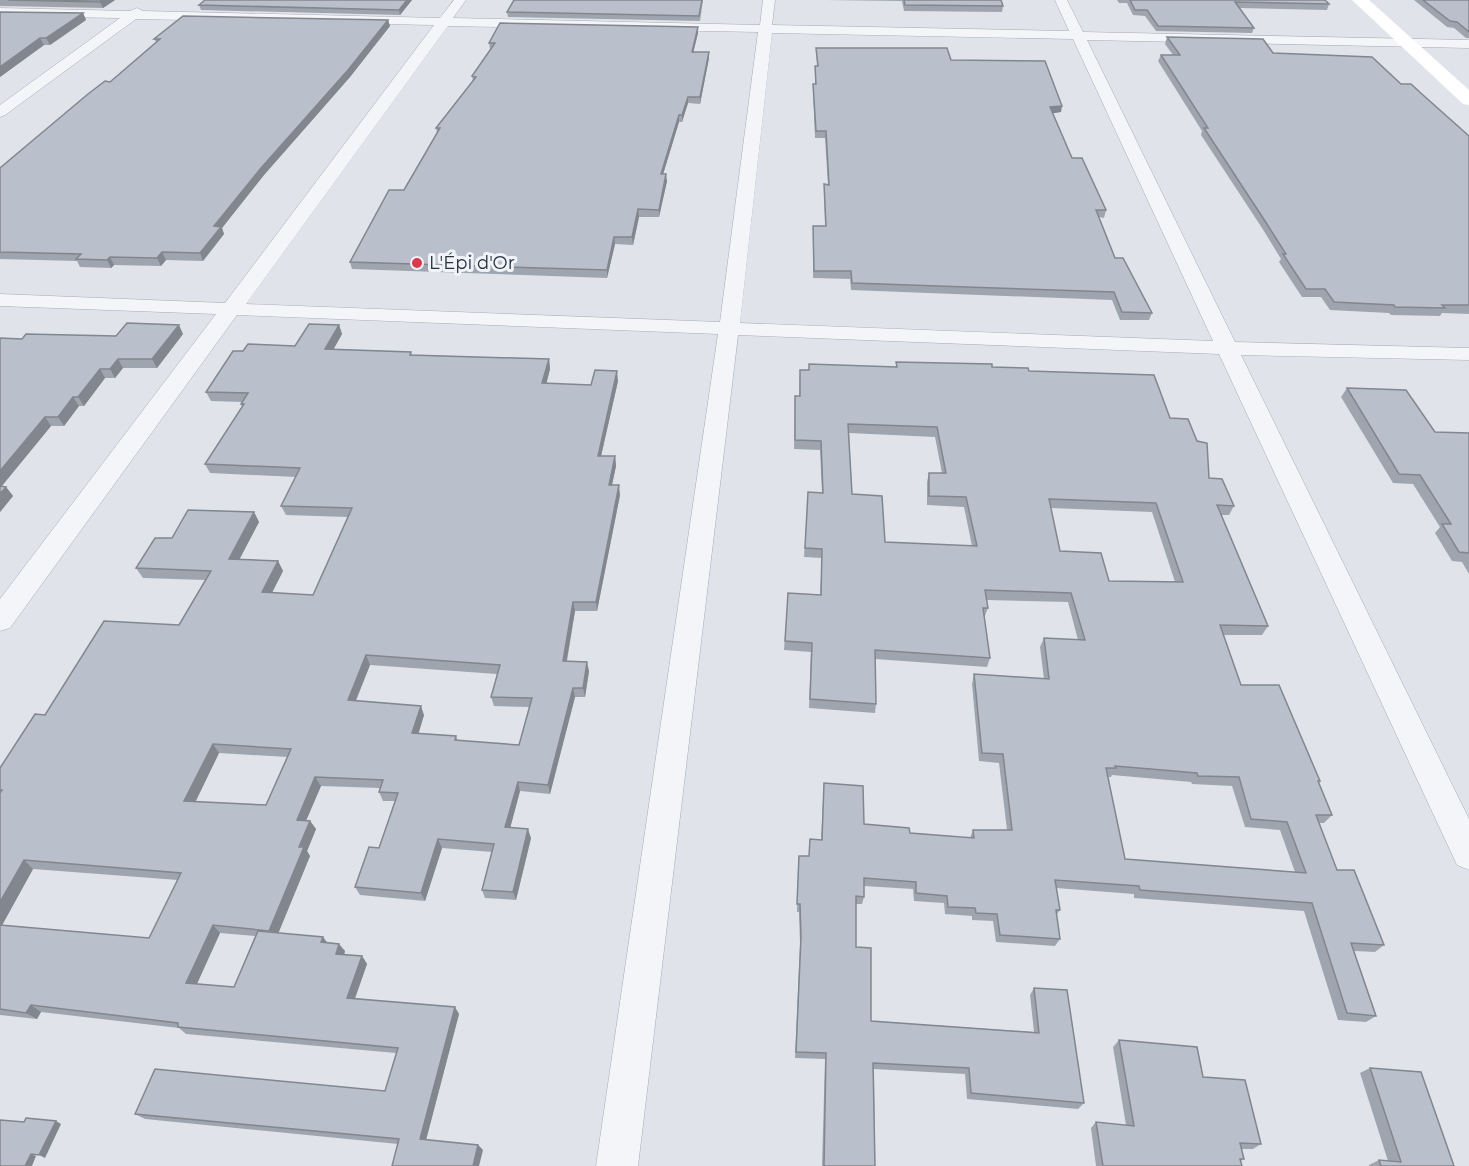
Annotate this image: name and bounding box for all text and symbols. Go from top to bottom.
place label: L'Épi d'Or [429,252,515,274]
marker: L'Épi d'Or [410,256,424,270]

